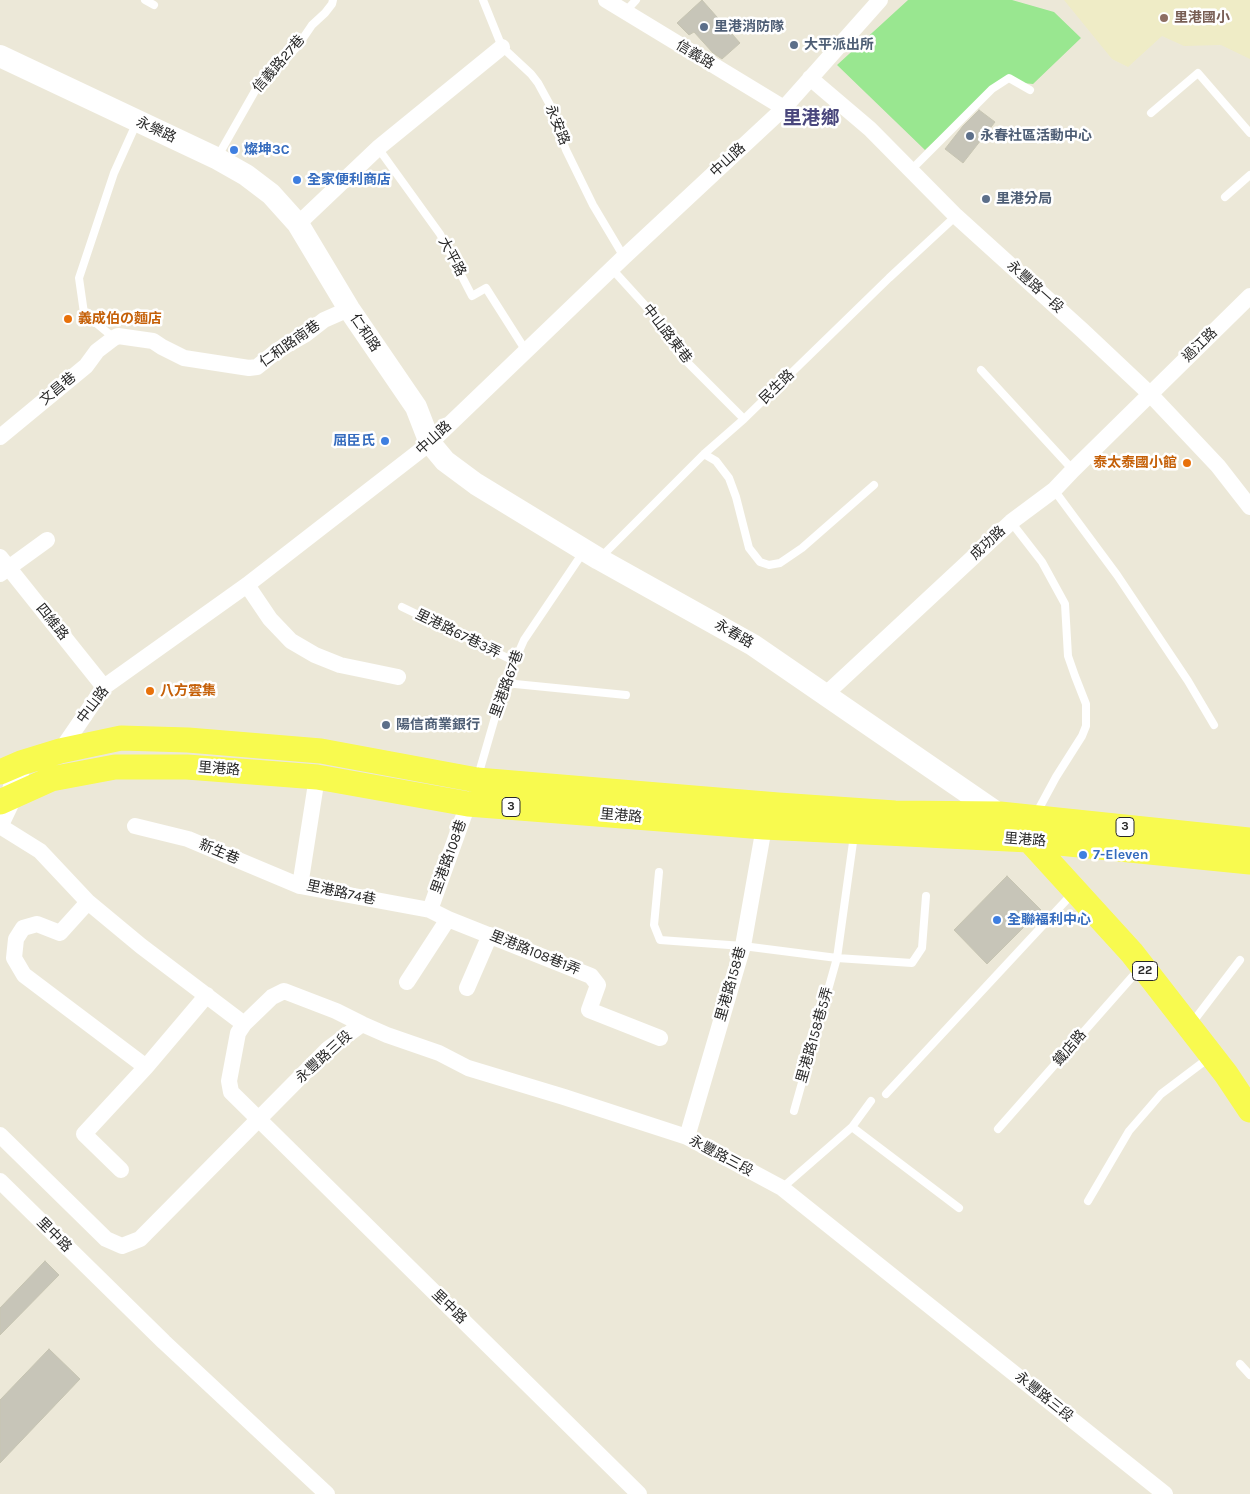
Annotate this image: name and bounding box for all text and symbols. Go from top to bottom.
place label: 里港國小 [1174,10,1230,26]
marker: 里港國小 [1158,12,1170,24]
place label: 里港消防隊 [714,19,784,35]
marker: 里港消防隊 [698,21,710,33]
street label: 信義路27巷 [249,32,309,96]
street label: 信義路 [673,37,717,73]
place label: 大平派出所 [804,37,874,53]
marker: 大平派出所 [788,39,800,51]
street label: 永安路 [541,102,573,148]
district label: 里港鄉 [783,108,839,130]
street label: 永樂路 [133,114,179,146]
place label: 永春社區活動中心 [980,128,1092,144]
marker: 永春社區活動中心 [964,130,976,142]
street label: 中山路 [707,140,749,180]
place label: 燦坤3C [244,142,290,158]
marker: 燦坤3C [228,144,240,156]
place label: 全家便利商店 [307,172,391,188]
marker: 全家便利商店 [291,174,303,186]
place label: 里港分局 [996,191,1052,207]
marker: 里港分局 [980,193,992,205]
street label: 大平路 [435,235,469,279]
street label: 永豐路一段 [1003,257,1067,317]
street label: 中山路東巷 [639,301,695,367]
place label: 義成伯の麵店 [78,311,162,327]
street label: 仁和路 [346,311,384,355]
marker: 義成伯の麵店 [62,313,74,325]
street label: 仁和路南巷 [257,317,323,371]
street label: 過江路 [1179,324,1221,366]
street label: 民生路 [756,366,798,408]
street label: 文昌巷 [37,369,79,409]
street label: 中山路 [413,418,455,458]
place label: 屈臣氏 [333,433,375,449]
marker: 屈臣氏 [379,435,391,447]
place label: 泰太泰國小館 [1093,455,1177,471]
marker: 泰太泰國小館 [1181,457,1193,469]
street label: 成功路 [967,523,1009,563]
street label: 四維路 [32,600,72,644]
street label: 里港路67巷3弄 [413,606,503,662]
street label: 永春路 [712,616,756,652]
street label: 里港路67巷 [487,648,527,720]
street label: 中山路 [74,683,112,727]
place label: 八方雲集 [160,683,216,699]
marker: 八方雲集 [144,685,156,697]
place label: 陽信商業銀行 [396,717,480,733]
marker: 陽信商業銀行 [380,719,392,731]
street label: 里港路 [197,759,241,779]
road number: 3 [502,798,520,816]
street label: 里港路 [599,806,643,826]
street label: 里港路108巷 [428,818,470,896]
road number: 3 [1116,818,1134,836]
street label: 里港路 [1003,830,1047,850]
street label: 新生巷 [196,836,242,868]
place label: 7-Eleven [1093,847,1148,863]
marker: 7-Eleven [1077,849,1089,861]
street label: 里港路74巷 [305,877,377,909]
place label: 全聯福利中心 [1007,912,1091,928]
marker: 全聯福利中心 [991,914,1003,926]
street label: 里港路108巷1弄 [487,927,583,979]
street label: 里港路158巷 [712,945,750,1023]
road number: 22 [1132,961,1158,980]
street label: 里港路158巷5弄 [793,985,837,1085]
street label: 永豐路三段 [292,1027,356,1087]
street label: 鐵店路 [1050,1027,1090,1069]
street label: 永豐路三段 [686,1132,756,1180]
street label: 里中路 [33,1214,75,1256]
street label: 里中路 [428,1286,470,1328]
street label: 永豐路三段 [1012,1368,1076,1426]

